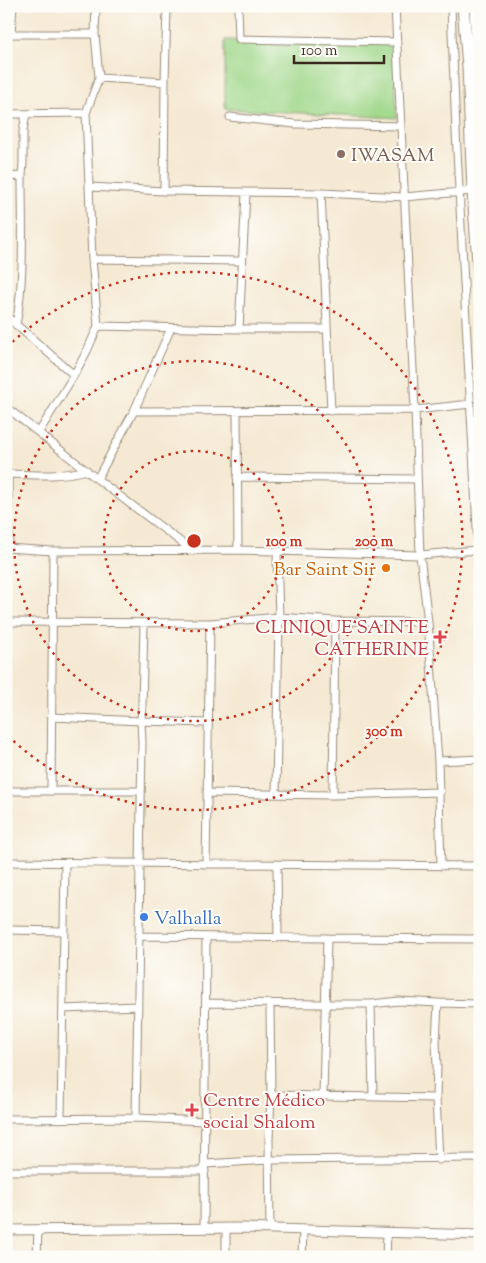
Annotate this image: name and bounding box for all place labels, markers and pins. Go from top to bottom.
place label: IWASAM [351,143,435,170]
marker: IWASAM [335,148,347,160]
centre of rings [185,532,203,550]
place label: Bar Saint Sir [274,557,376,584]
marker: Bar Saint Sir [380,562,392,574]
place label: CLINIQUE SAINTE CATHERINE [255,615,430,664]
marker: CLINIQUE SAINTE CATHERINE [433,630,447,644]
place label: Valhalla [154,906,222,933]
marker: Valhalla [138,911,150,923]
place label: Centre Médico social Shalom [203,1088,325,1137]
marker: Centre Médico social Shalom [185,1103,199,1117]

